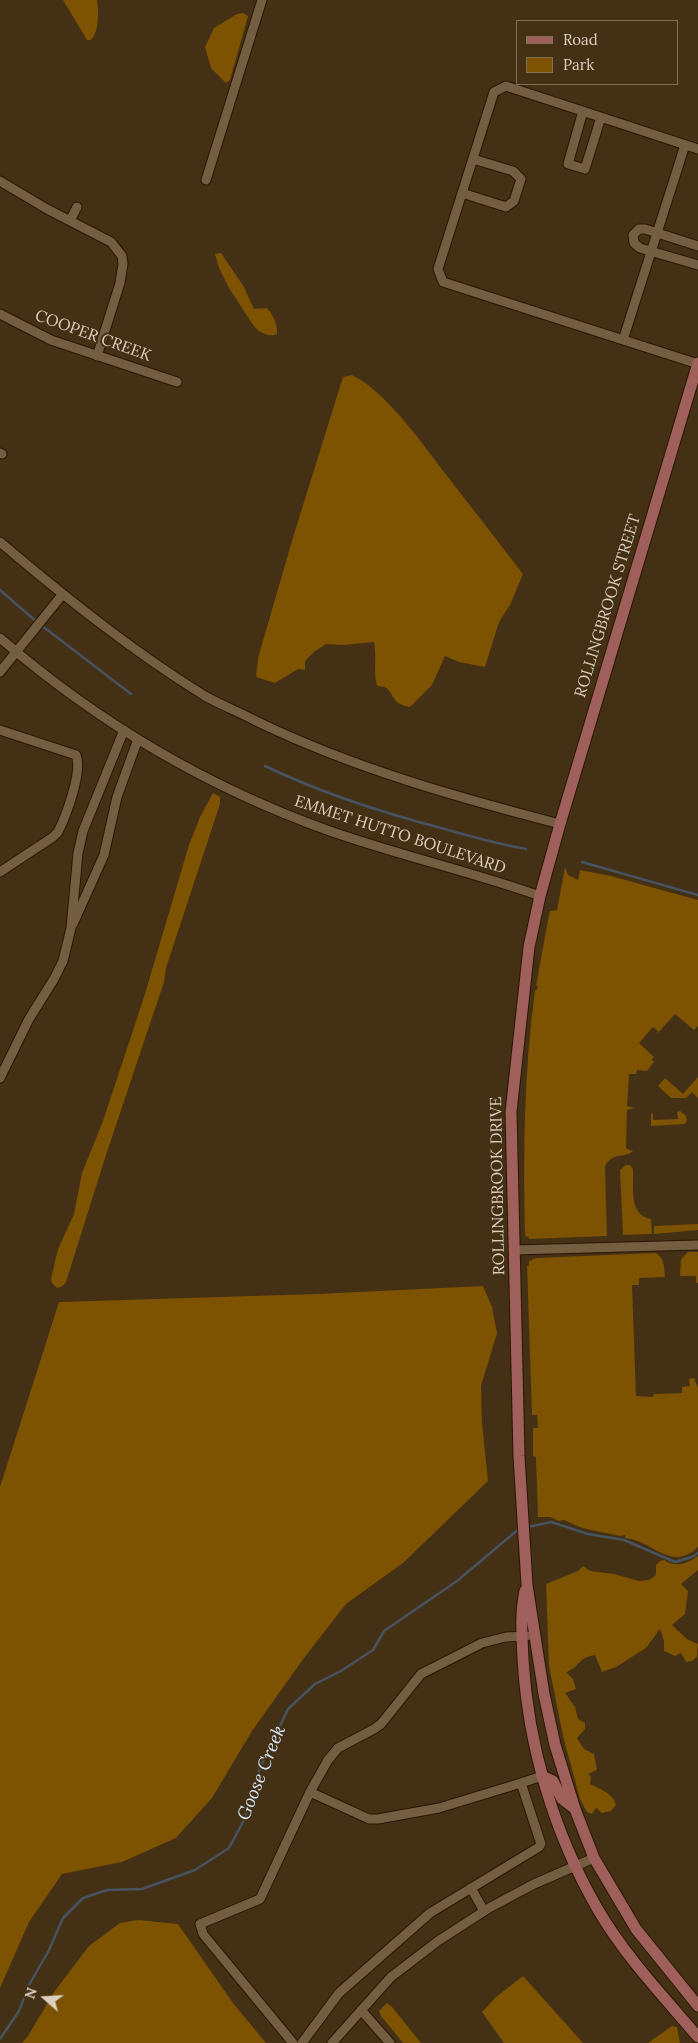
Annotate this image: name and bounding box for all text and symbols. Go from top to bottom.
legend [516,20,678,85]
text: Road [563,30,598,49]
text: Park [563,55,594,74]
street label: COOPER CREEK [32,306,154,366]
street label: ROLLINGBROOK STREET [571,512,645,700]
street label: EMMET HUTTO BOULEVARD [292,792,508,878]
street label: ROLLINGBROOK DRIVE [487,1097,509,1275]
water label: Goose Creek [233,1722,291,1824]
north arrow [20,1973,70,2023]
text: N [21,1985,41,2001]

